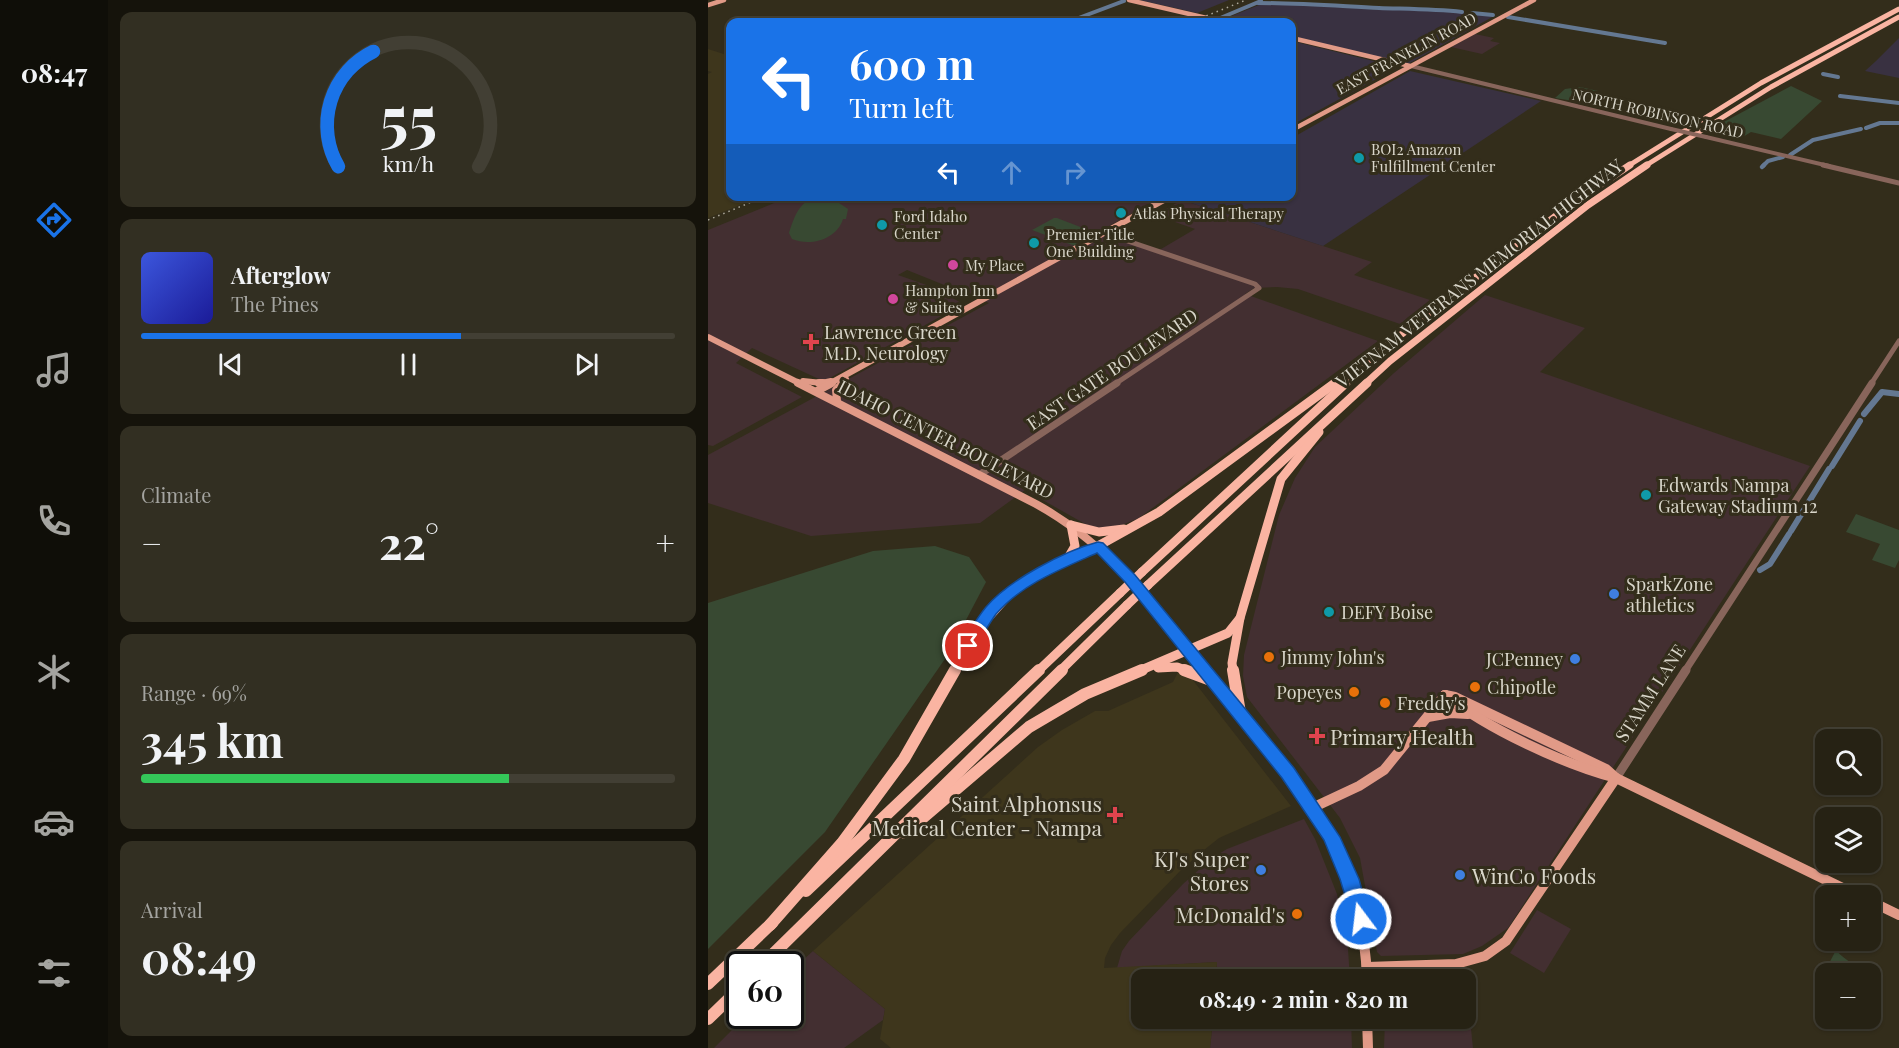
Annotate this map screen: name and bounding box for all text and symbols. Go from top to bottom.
street label: EAST FRANKLIN ROAD [1332,7,1480,98]
text: 600 m [849,35,975,91]
icon: left [750,42,828,120]
text: 08:47 [21,54,87,90]
text: 55 [379,73,437,157]
street label: NORTH ROBINSON ROAD [1570,84,1746,142]
text: Turn left [849,89,953,125]
place label: BOI2 Amazon Fulfillment Center [1371,139,1496,176]
text: km/h [382,149,434,177]
marker: BOI2 Amazon Fulfillment Center [1352,151,1366,165]
street label: VIETNAM VETERANS MEMORIAL HIGHWAY [1330,153,1628,393]
icon: left [932,156,965,189]
icon: ahead [995,156,1028,189]
icon: right [1058,156,1091,189]
icon: directions [33,199,75,241]
place label: Atlas Physical Therapy [1132,203,1285,223]
place label: Ford Idaho Center [894,206,967,243]
marker: Atlas Physical Therapy [1114,206,1128,220]
marker: Ford Idaho Center [875,218,889,232]
place label: Premier Title One Building [1046,224,1135,261]
marker: Premier Title One Building [1027,236,1041,250]
place label: My Place [965,255,1024,275]
marker: My Place [946,258,960,272]
text: Afterglow [231,260,331,290]
place label: Hampton Inn & Suites [905,280,995,317]
text: The Pines [231,290,319,317]
marker: Hampton Inn & Suites [886,292,900,306]
street label: EAST GATE BOULEVARD [1022,303,1202,435]
place label: Lawrence Green M.D. Neurology [824,320,957,365]
marker: Lawrence Green M.D. Neurology [802,333,820,351]
icon: previous [214,348,247,381]
icon: pause [392,348,425,381]
icon: next [570,348,603,381]
icon: music [33,349,75,391]
street label: IDAHO CENTER BOULEVARD [834,374,1058,504]
place label: Edwards Nampa Gateway Stadium 12 [1658,473,1818,518]
text: Climate [141,481,211,508]
marker: Edwards Nampa Gateway Stadium 12 [1639,488,1653,502]
icon: phone [33,500,75,542]
text: 22° [379,511,439,571]
text: − [141,520,162,564]
text: + [656,520,675,564]
place label: SparkZone athletics [1626,572,1713,617]
marker: SparkZone athletics [1607,587,1621,601]
place label: DEFY Boise [1341,600,1433,624]
marker: DEFY Boise [1322,605,1336,619]
pin [942,620,993,671]
icon: arrive [951,629,984,662]
street label: STAMM LANE [1609,639,1691,747]
place label: Jimmy John's [1280,645,1385,669]
place label: JCPenney [1485,647,1563,671]
marker: Jimmy John's [1262,650,1276,664]
icon: climate [33,651,75,693]
marker: JCPenney [1568,652,1582,666]
place label: Chipotle [1487,675,1556,699]
text: Range · 69% [141,679,247,706]
place label: Popeyes [1276,680,1342,704]
marker: Chipotle [1468,680,1482,694]
marker: Popeyes [1347,685,1361,699]
place label: Freddy's [1397,691,1465,715]
marker: Freddy's [1378,696,1392,710]
text: 345 km [141,709,284,769]
place label: Primary Health [1330,722,1475,750]
marker: Primary Health [1308,727,1326,745]
map controls [1815,729,1881,1029]
button: search [1815,729,1881,795]
place label: Saint Alphonsus Medical Center - Nampa [872,789,1103,841]
icon: car [33,801,75,843]
marker: Saint Alphonsus Medical Center - Nampa [1106,806,1124,824]
button: layers [1815,807,1881,873]
place label: KJ's Super Stores [1154,844,1250,896]
place label: WinCo Foods [1471,861,1596,889]
marker: KJ's Super Stores [1254,863,1268,877]
marker: WinCo Foods [1453,868,1467,882]
button: + [1815,885,1881,951]
position arrow [1329,887,1393,951]
text: Arrival [141,896,203,923]
place label: McDonald's [1176,900,1285,928]
marker: McDonald's [1290,907,1304,921]
text: 08:49 [141,926,257,986]
speed limit sign: 60 [726,951,804,1029]
icon: filters [33,952,75,994]
button: − [1815,963,1881,1029]
text: 08:49 · 2 min · 820 m [1199,984,1408,1014]

